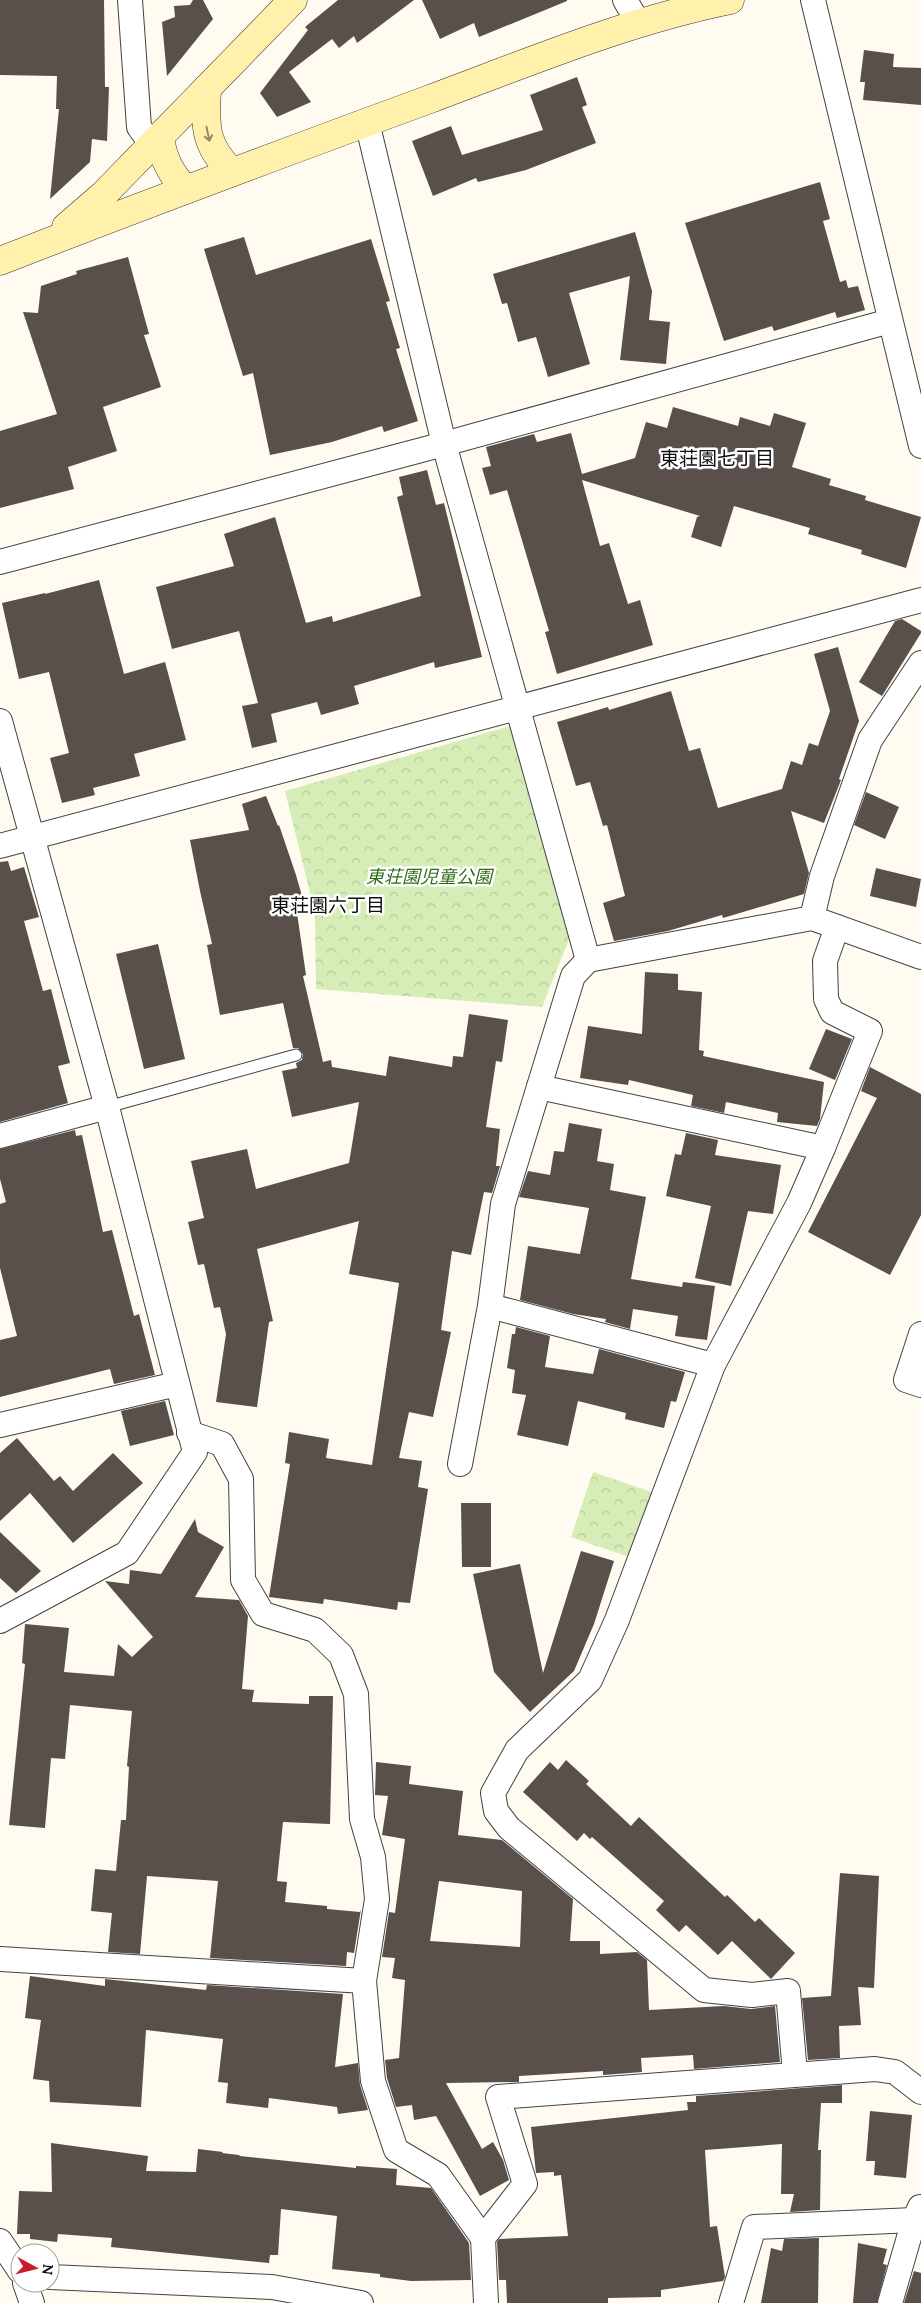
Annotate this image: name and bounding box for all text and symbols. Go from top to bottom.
one-way arrow [204,126,213,142]
district label: 東荘園七丁目 [660,446,774,470]
park label: 東荘園児童公園 [366,865,495,888]
district label: 東荘園六丁目 [271,893,385,917]
north arrow [10,2243,60,2293]
text: N [38,2263,57,2276]

